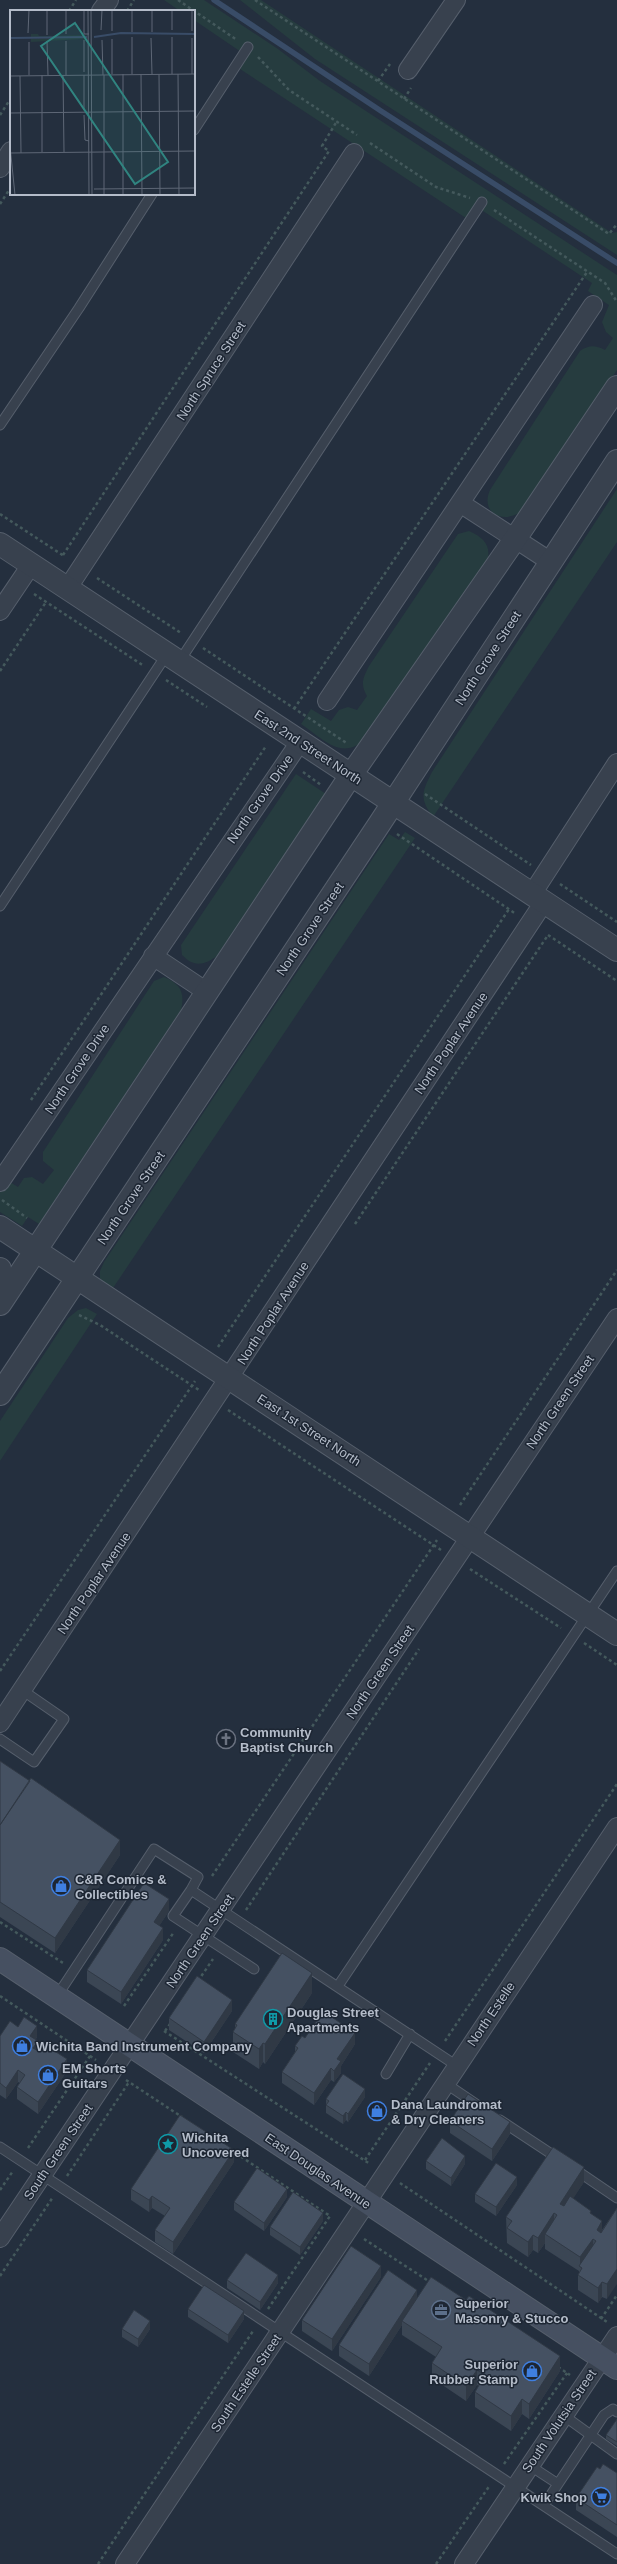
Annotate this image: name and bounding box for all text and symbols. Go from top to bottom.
inset map [10,10,195,195]
street label: North Spruce Street [173,318,249,423]
street label: North Grove Street [452,608,524,708]
street label: East 2nd Street North [251,707,365,787]
street label: North Grove Drive [224,752,296,846]
street label: North Grove Street [273,879,347,978]
street label: North Poplar Avenue [411,989,491,1097]
street label: North Grove Drive [41,1021,113,1117]
street label: North Grove Street [94,1148,168,1247]
street label: North Poplar Avenue [234,1259,312,1367]
street label: North Green Street [523,1352,597,1452]
street label: East 1st Street North [254,1391,364,1469]
street label: North Poplar Avenue [54,1529,134,1637]
street label: North Green Street [343,1622,417,1722]
place label: Community Baptist Church [240,1725,333,1755]
church icon: Community Baptist Church [215,1728,237,1750]
place label: C&R Comics & Collectibles [75,1872,167,1902]
shop icon: C&R Comics & Collectibles [50,1875,72,1897]
street label: North Green Street [163,1891,237,1991]
street label: North Estelle [464,1979,518,2049]
place label: Douglas Street Apartments [287,2005,379,2035]
building icon: Douglas Street Apartments [262,2008,284,2030]
shop icon: Wichita Band Instrument Company [11,2035,33,2057]
place label: Wichita Band Instrument Company [36,2039,253,2054]
place label: EM Shorts Guitars [62,2061,126,2091]
shop icon: EM Shorts Guitars [37,2064,59,2086]
place label: Dana Laundromat & Dry Cleaners [391,2097,502,2127]
shop icon: Dana Laundromat & Dry Cleaners [366,2100,388,2122]
street label: South Green Street [20,2101,96,2203]
place label: Wichita Uncovered [182,2130,249,2160]
street label: East Douglas Avenue [262,2130,374,2212]
place icon: Wichita Uncovered [157,2133,179,2155]
place label: Superior Masonry & Stucco [455,2296,568,2326]
office icon: Superior Masonry & Stucco [430,2299,452,2321]
street label: South Estelle Street [208,2331,285,2435]
place label: Superior Rubber Stamp [429,2357,518,2387]
shop icon: Superior Rubber Stamp [521,2360,543,2382]
street label: South Volutsia Street [519,2366,599,2476]
supermarket icon: Kwik Shop [590,2486,612,2508]
place label: Kwik Shop [521,2490,587,2505]

